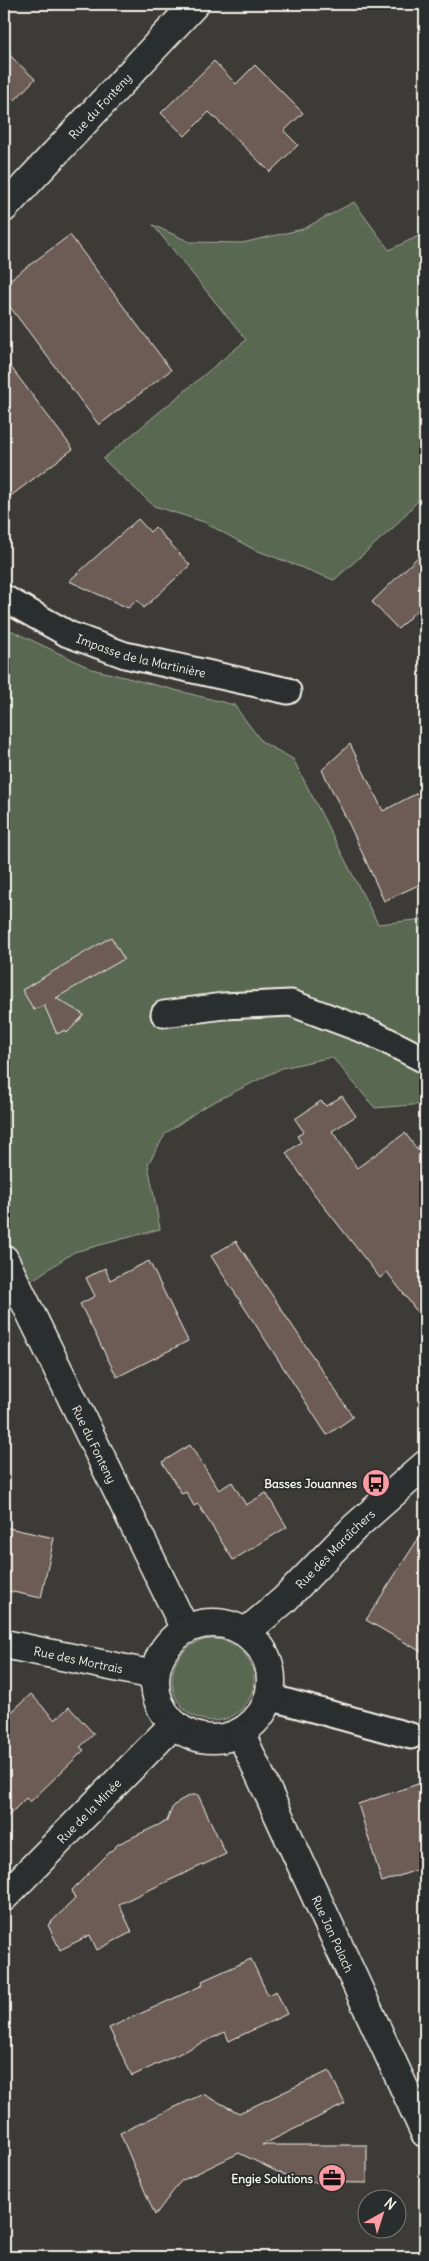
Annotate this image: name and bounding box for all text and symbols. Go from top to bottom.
street label: Rue du Fonteny [65,70,134,142]
street label: Impasse de la Martinière [75,630,207,680]
street label: Rue du Fonteny [69,1403,120,1485]
bus stop icon: Basses Jouannes [361,1468,391,1498]
place label: Basses Jouannes [264,1476,358,1491]
street label: Rue des Maraîchers [292,1506,378,1592]
street label: Rue des Mortrais [32,1643,124,1676]
street label: Rue de la Minée [54,1775,124,1846]
street label: Rue Jan Palach [309,1893,357,1975]
office icon: Engie Solutions [317,2163,347,2193]
place label: Engie Solutions [231,2171,314,2187]
north arrow [356,2188,406,2238]
text: N [381,2194,400,2214]

